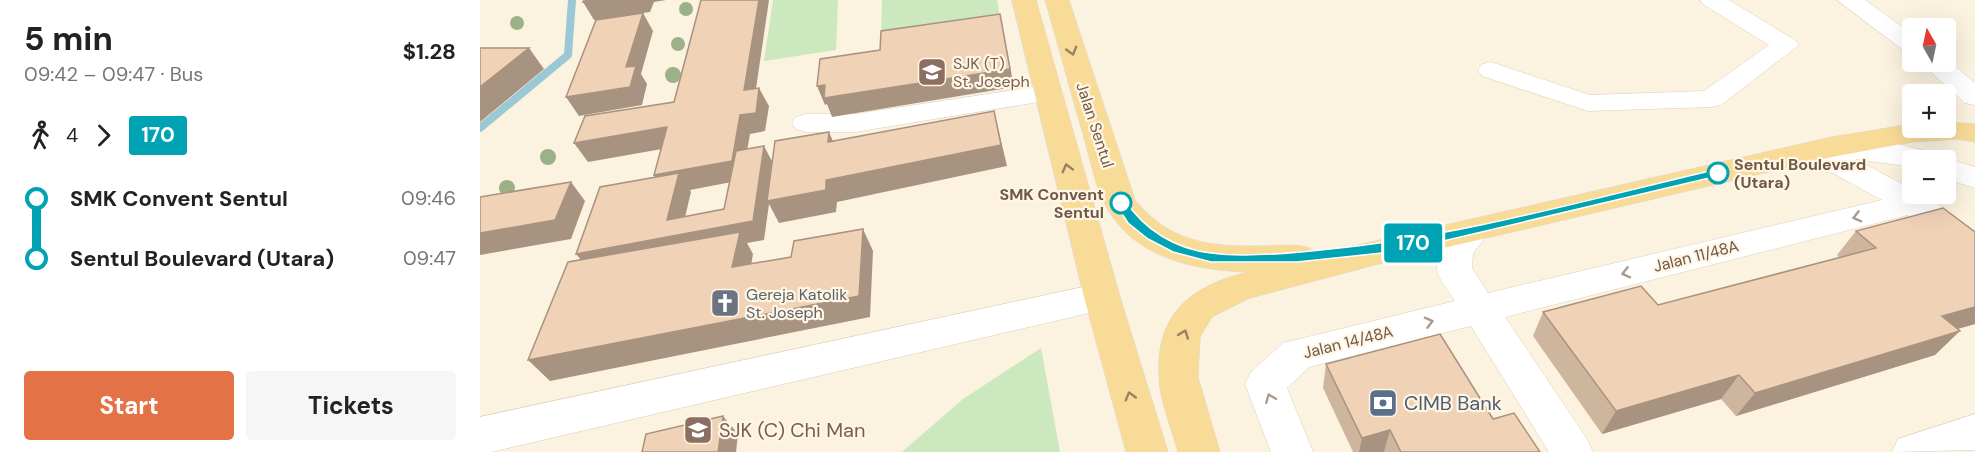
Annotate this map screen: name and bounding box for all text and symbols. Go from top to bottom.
text: 5 min [24,17,113,60]
north arrow [1902,18,1956,72]
map controls [1902,18,1956,204]
text: $1.28 [403,37,456,66]
one-way arrow [1065,45,1077,56]
place label: SJK (T) St. Joseph [953,53,1030,92]
school or university icon: SJK (T) St. Joseph [916,56,948,88]
text: 09:42 – 09:47 · Bus [24,61,203,87]
street label: Jalan Sentul [1071,79,1119,171]
button: + [1902,84,1956,138]
icon: walk [24,119,57,152]
icon: forward [87,119,120,152]
text: 170 [141,121,175,149]
text: 4 [66,122,78,148]
button: − [1902,150,1956,204]
place label: Sentul Boulevard (Utara) [1734,154,1866,193]
marker: Sentul Boulevard (Utara) [1707,162,1729,184]
one-way arrow [1061,163,1074,173]
text: SMK Convent Sentul [70,184,288,213]
place label: SMK Convent Sentul [999,184,1104,223]
text: 09:46 [401,185,456,211]
marker: SMK Convent Sentul [1110,192,1132,214]
one-way arrow [1852,210,1862,223]
line badge: 170 [1378,224,1448,262]
text: 170 [1396,229,1430,257]
street label: Jalan 11/48A [1651,235,1741,277]
text: Sentul Boulevard (Utara) [70,244,334,273]
text: 09:47 [403,245,456,271]
one-way arrow [1622,266,1632,279]
place label: Gereja Katolik St. Joseph [746,284,847,323]
church icon: Gereja Katolik St. Joseph [709,287,741,319]
one-way arrow [1424,316,1434,329]
street label: Jalan 14/48A [1301,321,1395,363]
one-way arrow [1176,330,1189,340]
button: Start [24,371,234,440]
button: Tickets [246,371,456,440]
bank icon: CIMB Bank [1367,387,1399,419]
place label: CIMB Bank [1404,390,1502,416]
one-way arrow [1125,391,1138,401]
one-way arrow [1265,393,1277,404]
school or university icon: SJK (C) Chi Man [682,414,714,446]
place label: SJK (C) Chi Man [719,417,865,443]

